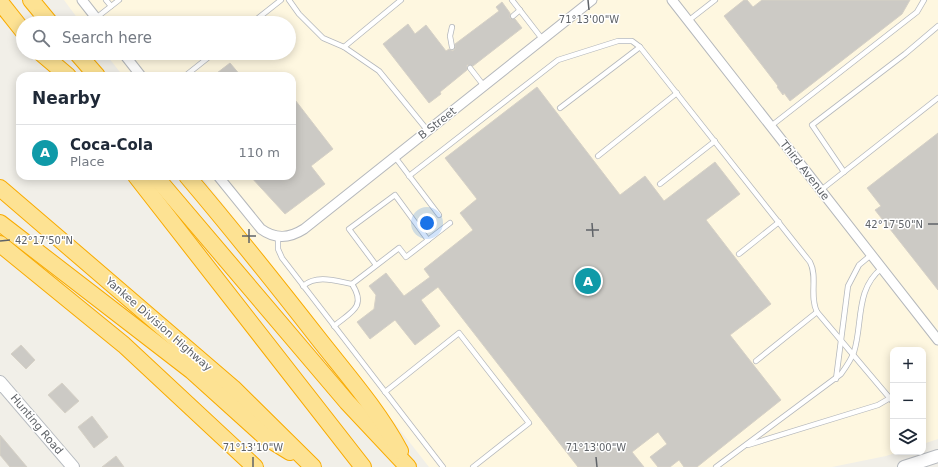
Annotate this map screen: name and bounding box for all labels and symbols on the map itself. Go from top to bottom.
text: 71°13'00"W [559,14,619,25]
street label: B Street [416,104,459,142]
street label: Third Avenue [777,137,832,203]
your location [417,213,437,233]
text: 42°17'50"N [865,219,923,230]
text: 42°17'50"N [15,235,73,246]
pin: A [575,266,601,296]
street label: Yankee Division Highway [102,274,215,374]
street label: Hunting Road [8,392,66,457]
text: 71°13'10"W [223,442,283,453]
text: 71°13'00"W [566,442,626,453]

